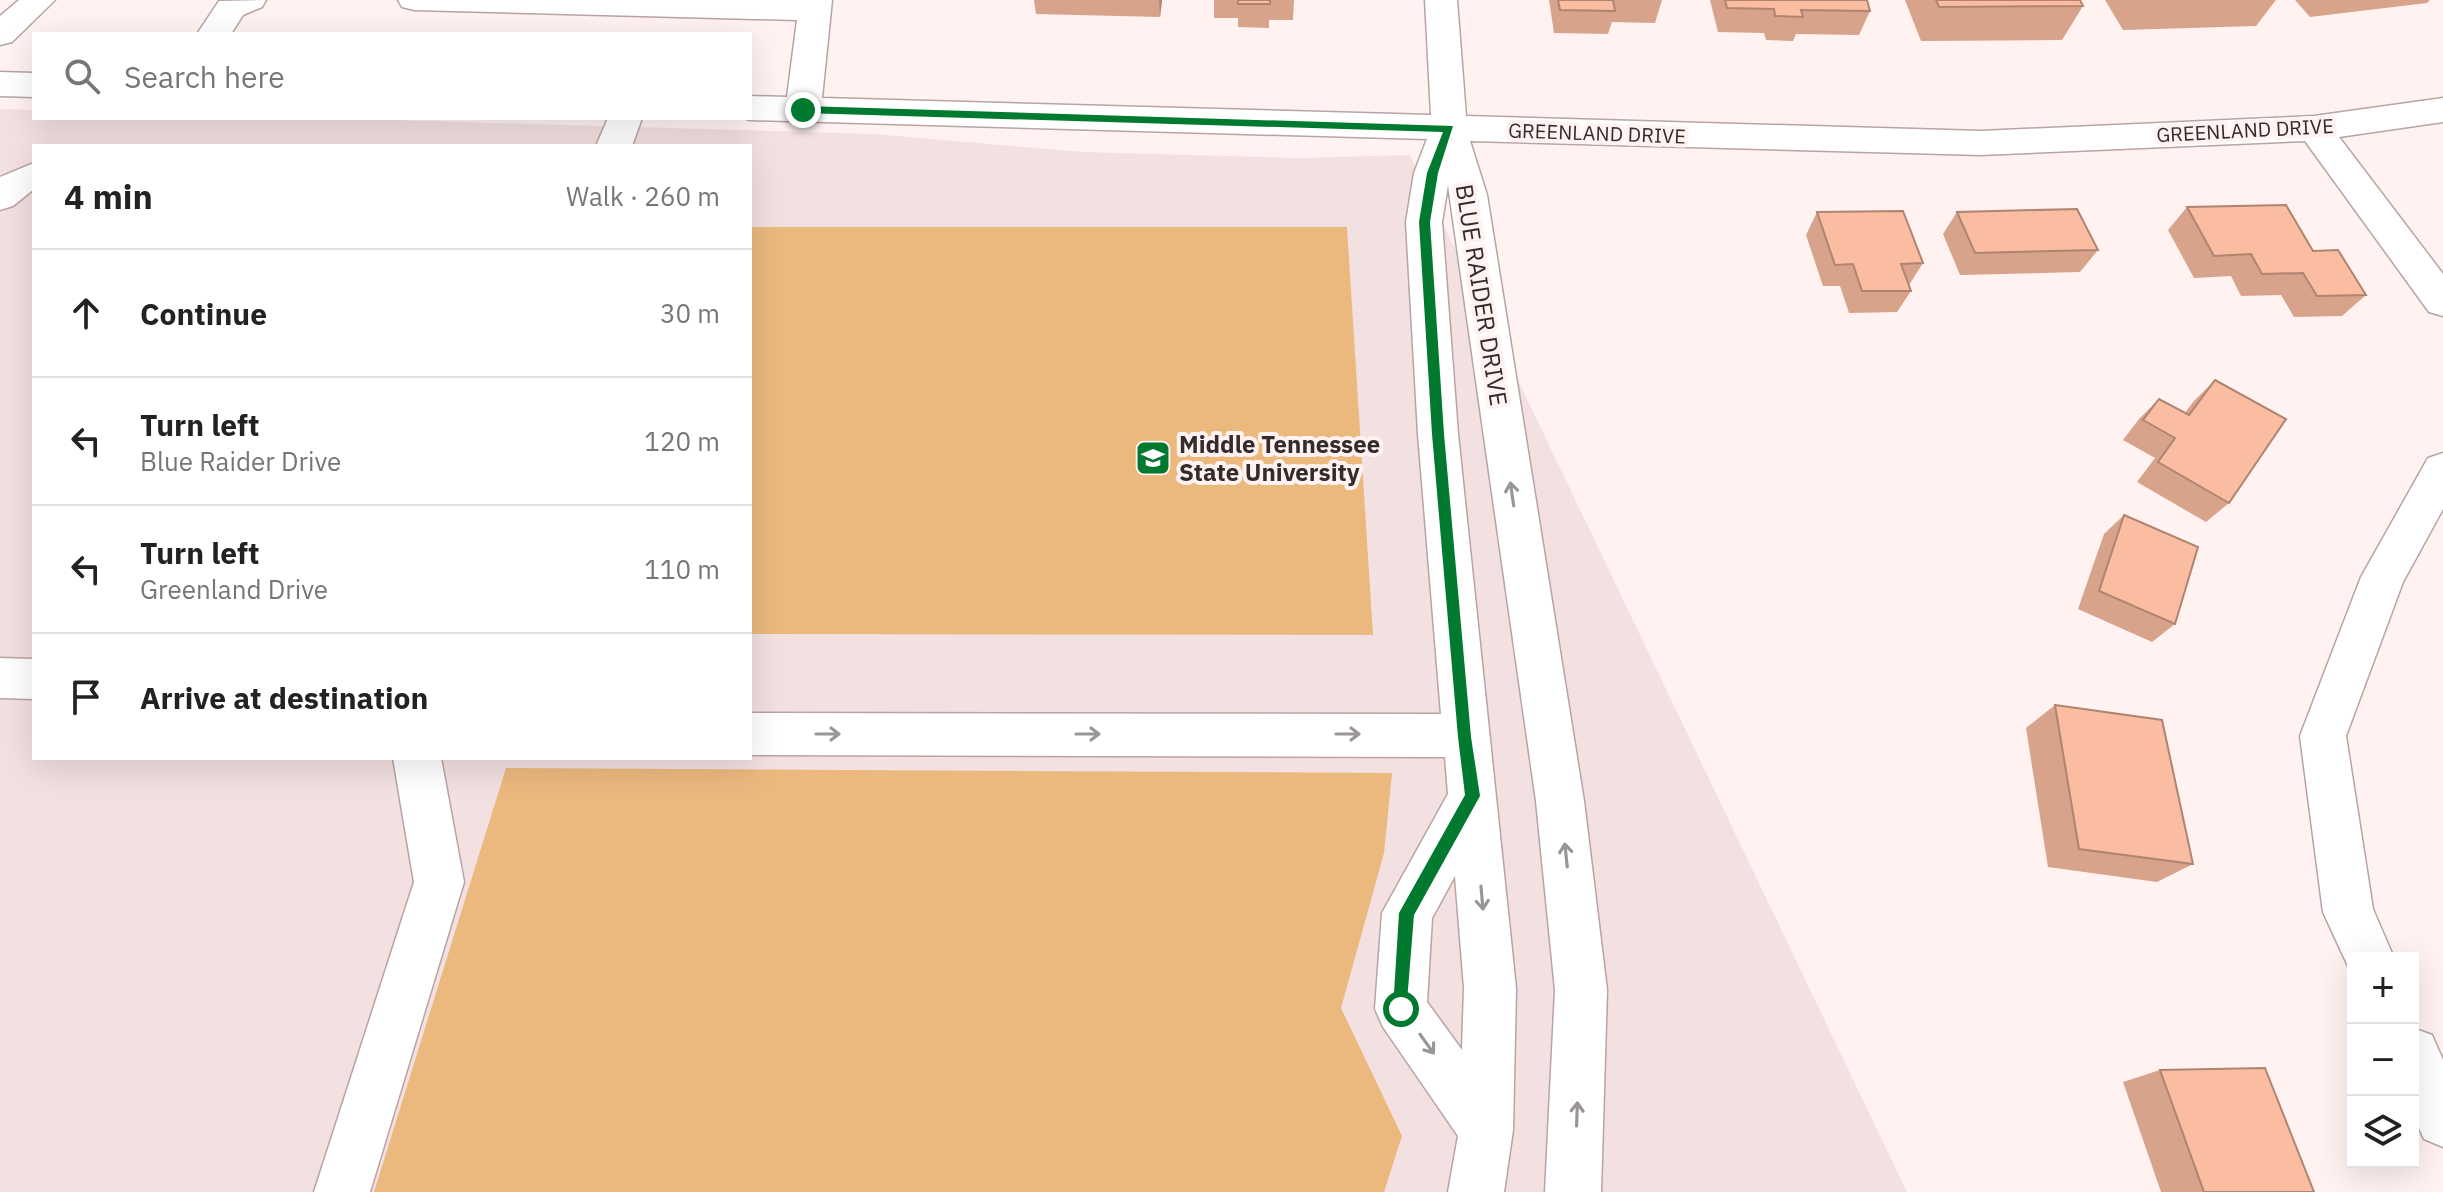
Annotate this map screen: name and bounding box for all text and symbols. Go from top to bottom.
search box [32,32,752,120]
icon: search [60,54,104,98]
text: Search here [124,57,285,96]
route end [785,92,821,128]
street label: GREENLAND DRIVE [2156,112,2334,148]
street label: GREENLAND DRIVE [1508,116,1686,150]
text: 4 min [64,174,153,218]
text: Walk · 260 m [566,179,720,213]
street label: BLUE RAIDER DRIVE [1449,182,1515,408]
icon: ahead [64,291,108,335]
text: Continue [140,294,267,333]
text: 30 m [660,296,720,330]
text: Turn left [140,405,259,444]
icon: left [64,419,108,463]
text: 120 m [644,424,720,458]
place label: Middle Tennessee State University [1179,428,1380,488]
school or university icon: Middle Tennessee State University [1134,439,1172,477]
text: Blue Raider Drive [140,444,341,478]
one-way arrow [1504,481,1519,507]
text: Turn left [140,533,259,572]
icon: left [64,547,108,591]
text: 110 m [644,552,720,586]
text: Greenland Drive [140,572,328,606]
icon: arrive [64,675,108,719]
text: Arrive at destination [140,678,428,717]
one-way arrow [814,726,841,742]
one-way arrow [1074,726,1101,742]
one-way arrow [1334,726,1361,742]
one-way arrow [1559,842,1574,869]
one-way arrow [1475,884,1490,911]
map controls [2347,952,2419,1168]
button: + [2347,952,2419,1024]
route start [1383,991,1419,1027]
button: − [2347,1024,2419,1096]
one-way arrow [1419,1033,1435,1055]
button: layers [2347,1096,2419,1168]
one-way arrow [1570,1101,1585,1128]

